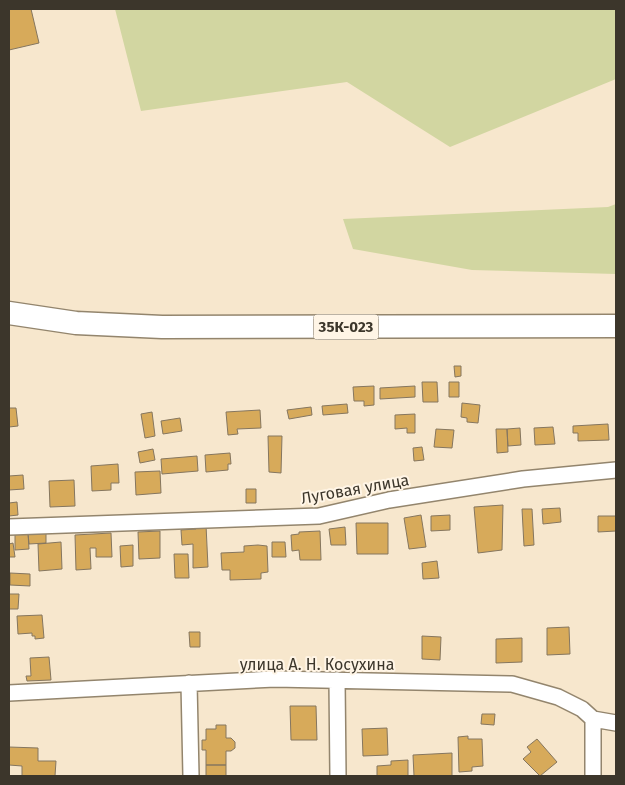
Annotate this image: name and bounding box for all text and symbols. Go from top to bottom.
road number: 35К-023 [314,314,378,340]
street label: Луговая улица [299,470,411,508]
street label: улица А. Н. Косухина [240,655,394,674]

